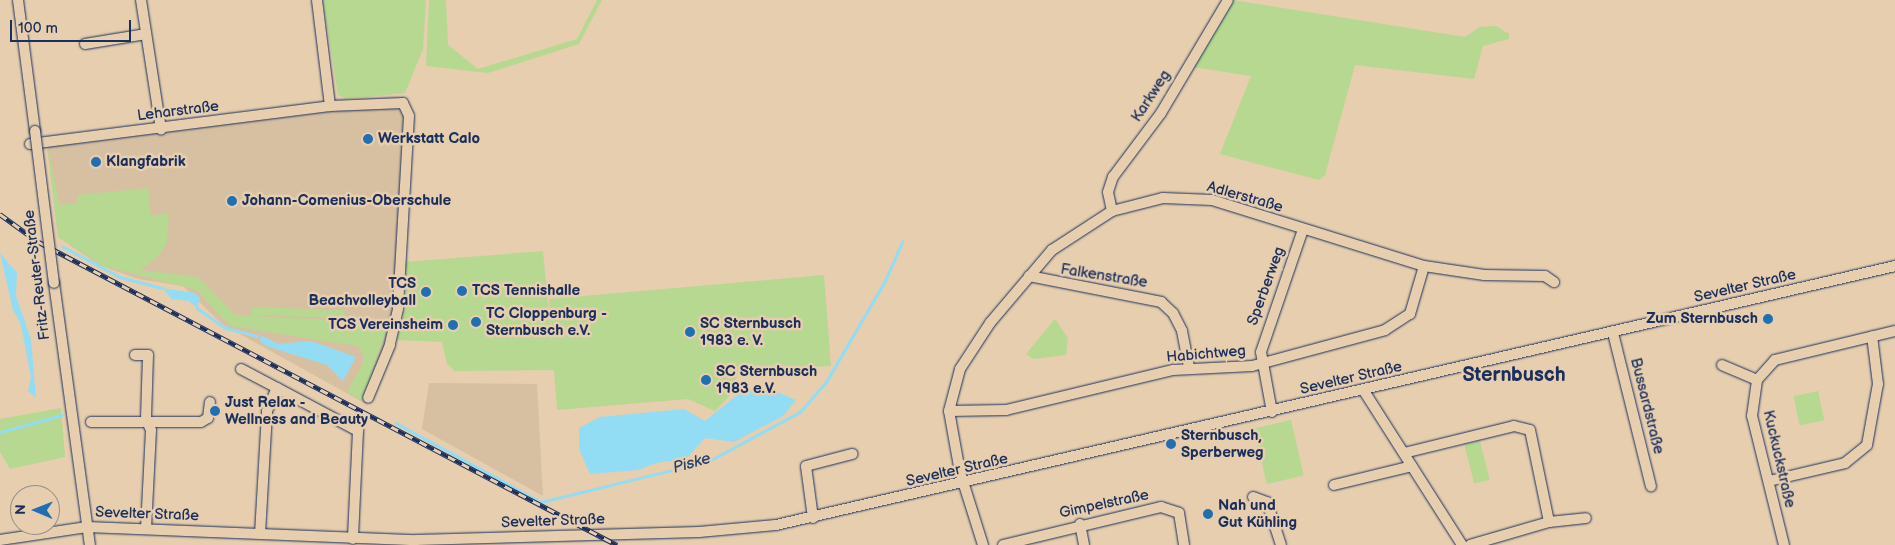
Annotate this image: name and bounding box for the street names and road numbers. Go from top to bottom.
street label: Karkweg [1128,67,1174,125]
street label: Leharstraße [136,97,220,125]
street label: Adlerstraße [1205,178,1285,216]
street label: Fritz-Reuter-Straße [20,209,54,341]
street label: Sperberweg [1243,244,1289,328]
street label: Falkenstraße [1059,260,1149,292]
street label: Sevelter Straße [1692,266,1798,306]
street label: Habichtweg [1165,342,1247,366]
street label: Bussardstraße [1626,356,1668,456]
street label: Sevelter Straße [1298,358,1404,398]
street label: Kuckuckstraße [1759,408,1799,510]
street label: Sevelter Straße [904,450,1010,490]
street label: Gimpelstraße [1058,486,1150,522]
street label: Sevelter Straße [95,503,199,525]
street label: Sevelter Straße [501,510,605,532]

